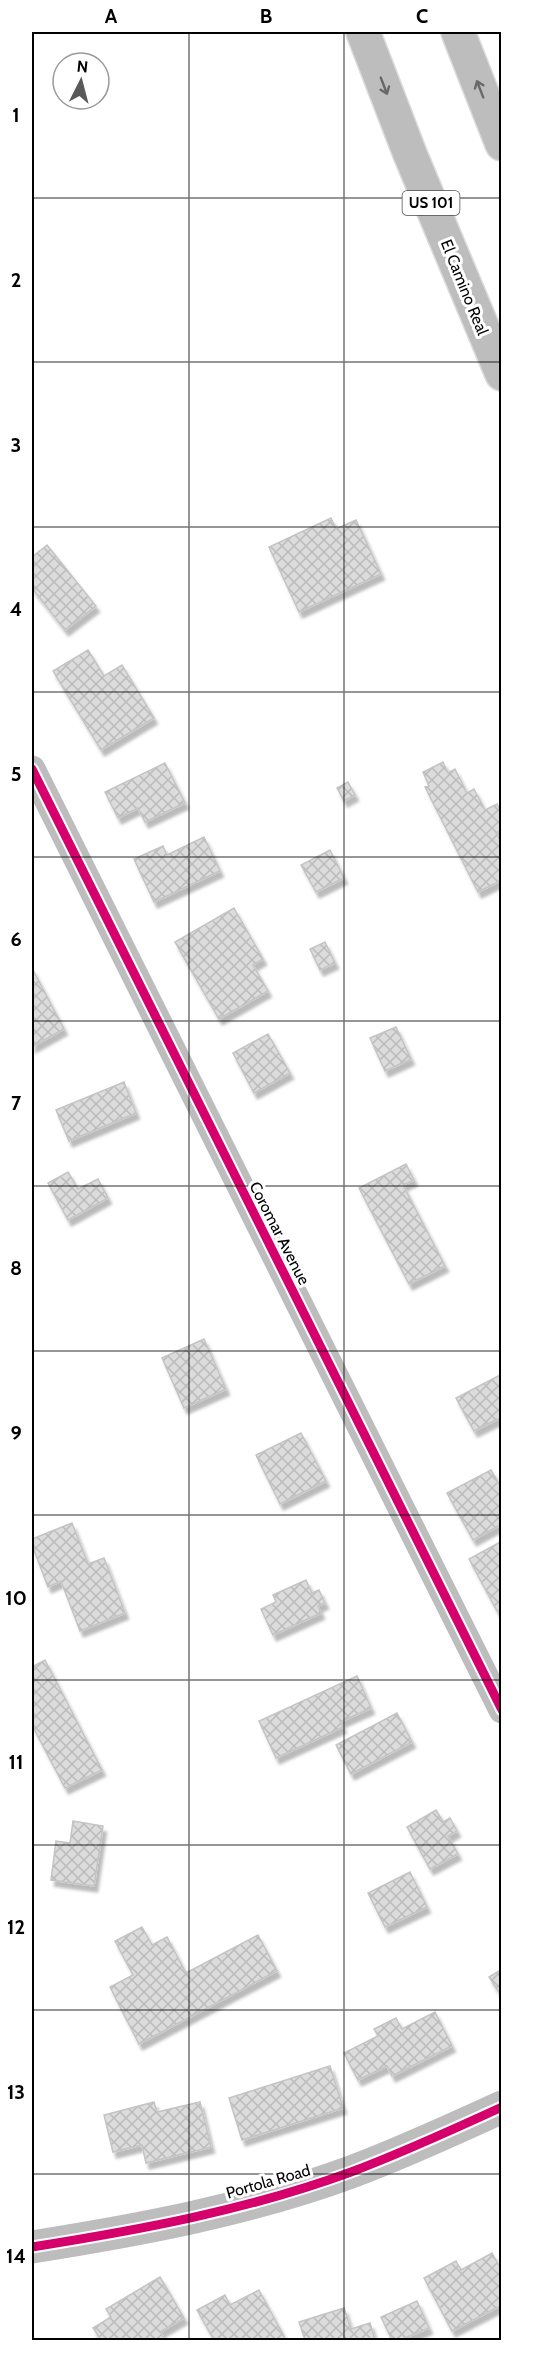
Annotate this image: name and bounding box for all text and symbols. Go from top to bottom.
text: A [105,4,118,28]
text: B [260,4,272,28]
text: C [416,4,428,28]
north arrow [51,51,111,111]
text: N [76,57,89,77]
one-way arrow [379,76,390,95]
one-way arrow [474,81,485,99]
text: 1 [12,103,20,127]
road number: US 101 [402,191,460,215]
street label: El Camino Real [437,237,492,338]
text: 2 [11,268,21,292]
text: 3 [11,433,21,457]
text: 4 [10,597,22,621]
text: 5 [11,762,21,786]
text: 6 [10,927,22,951]
text: 7 [11,1091,22,1115]
street label: Coromar Avenue [245,1178,314,1288]
text: 8 [10,1256,22,1280]
text: 9 [10,1421,22,1445]
text: 10 [5,1586,27,1610]
text: 11 [9,1750,23,1774]
text: 12 [7,1915,25,1939]
text: 13 [7,2080,25,2104]
street label: Portola Road [224,2160,312,2203]
text: 14 [6,2244,26,2268]

